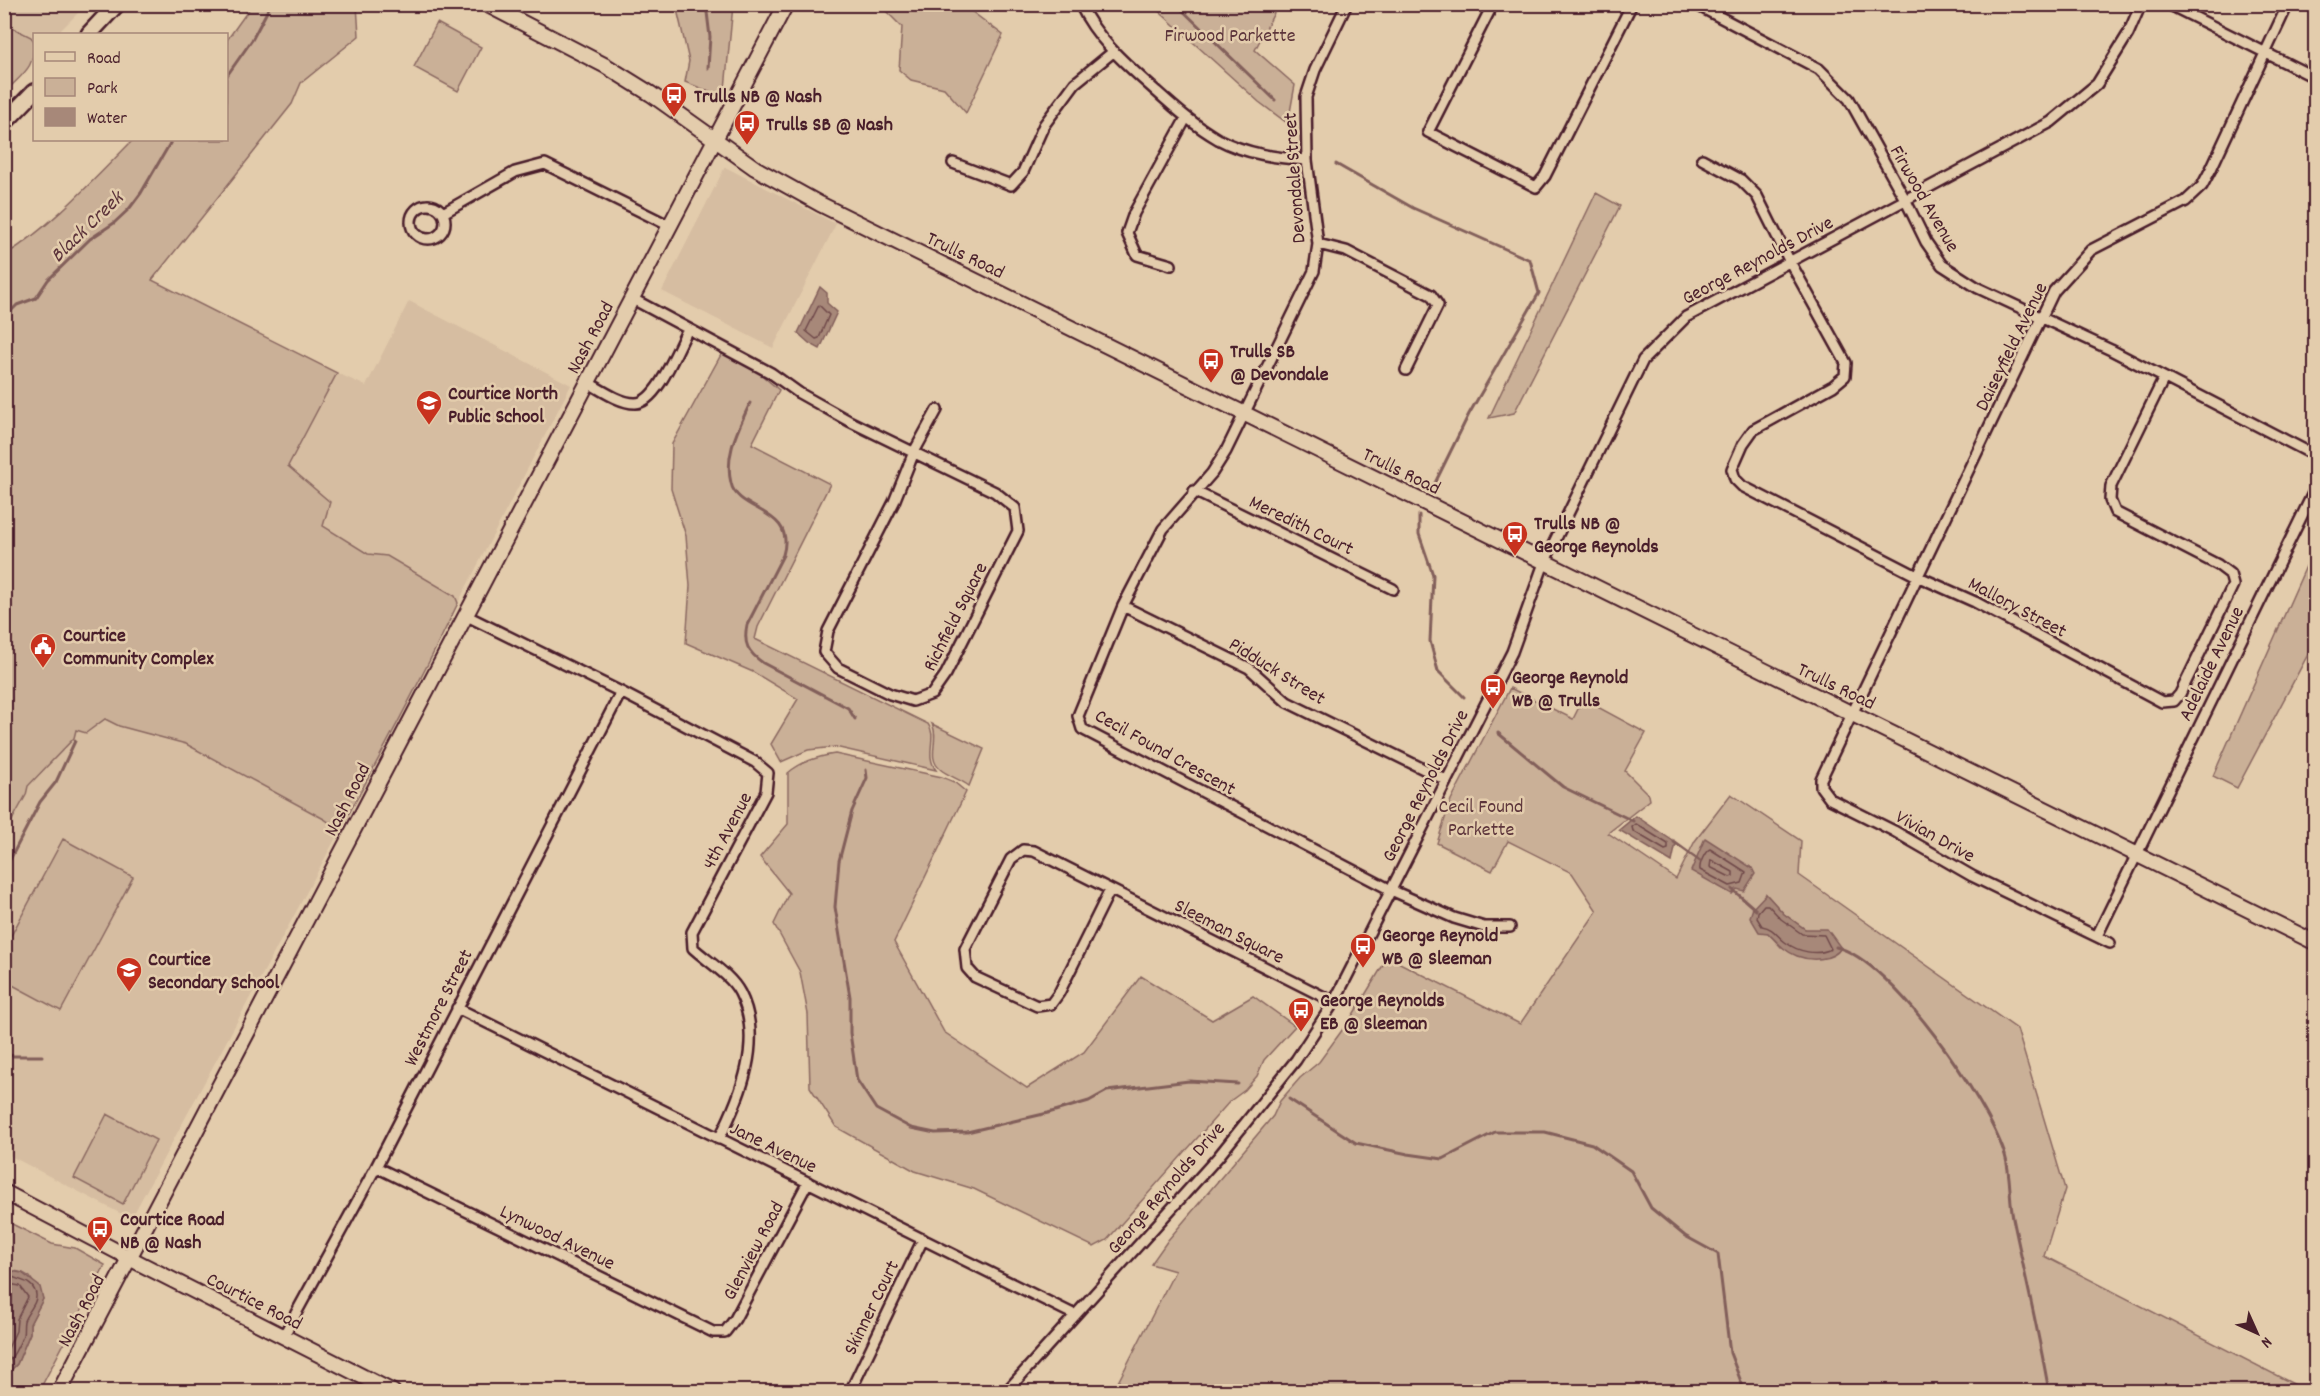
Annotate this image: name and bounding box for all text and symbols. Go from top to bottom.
park label: Firwood Parkette [1164,23,1296,51]
legend [33,33,228,141]
text: Road [87,47,121,72]
text: Park [87,77,118,102]
bus stop icon: Trulls NB @ Nash [659,80,689,118]
place label: Trulls NB @ Nash [694,84,822,112]
text: Water [87,107,127,132]
bus stop icon: Trulls SB @ Nash [732,108,762,146]
street label: Devondale Street [1277,111,1315,244]
place label: Trulls SB @ Nash [766,112,893,140]
street label: Firwood Avenue [1881,141,1965,258]
water label: Black Creek [45,184,133,271]
street label: George Reynolds Drive [1678,210,1839,313]
street label: Trulls Road [921,226,1009,288]
street label: Daiseyfield Avenue [1969,278,2056,416]
street label: Nash Road [561,297,623,380]
place label: Trulls SB @ Devondale [1230,339,1329,390]
bus stop icon: Trulls SB @ Devondale [1196,346,1226,384]
place label: Courtice North Public School [448,381,558,432]
school or university icon: Courtice North Public School [414,388,444,426]
street label: Trulls Road [1357,442,1445,504]
street label: Meredith Court [1244,489,1358,564]
place label: Trulls NB @ George Reynolds [1534,511,1659,562]
bus stop icon: Trulls NB @ George Reynolds [1500,519,1530,557]
street label: Richfield Square [917,558,996,677]
street label: Mallory Street [1962,571,2071,646]
street label: Adelaide Avenue [2173,602,2253,726]
place label: Courtice Community Complex [63,623,214,674]
public building icon: Courtice Community Complex [28,631,58,669]
street label: Pidduck Street [1223,632,1330,713]
street label: Trulls Road [1792,657,1880,719]
place label: George Reynold WB @ Trulls [1512,665,1628,716]
bus stop icon: George Reynold WB @ Trulls [1478,672,1508,710]
street label: Cecil Found Crescent [1089,703,1240,804]
street label: George Reynolds Drive [1376,705,1477,867]
street label: Nash Road [318,759,379,842]
street label: 4th Avenue [697,788,761,875]
park label: Cecil Found Parkette [1439,794,1523,845]
street label: Vivian Drive [1890,804,1980,871]
street label: Sleeman Square [1169,893,1289,972]
place label: George Reynold WB @ Sleeman [1382,923,1498,974]
bus stop icon: George Reynold WB @ Sleeman [1348,931,1378,969]
street label: Westmore Street [398,945,481,1072]
place label: Courtice Secondary School [148,947,279,998]
school or university icon: Courtice Secondary School [114,955,144,993]
place label: George Reynolds EB @ Sleeman [1320,988,1445,1039]
bus stop icon: George Reynolds EB @ Sleeman [1286,995,1316,1033]
street label: Jane Avenue [724,1116,821,1182]
street label: George Reynolds Drive [1102,1116,1233,1261]
street label: Glenview Road [717,1197,792,1306]
street label: Lynwood Avenue [494,1199,619,1279]
place label: Courtice Road NB @ Nash [120,1207,225,1258]
bus stop icon: Courtice Road NB @ Nash [85,1214,115,1252]
street label: Skinner Court [838,1256,908,1360]
street label: Courtice Road [201,1266,307,1339]
street label: Nash Road [52,1270,114,1353]
north arrow [2227,1303,2287,1363]
text: N [2255,1331,2277,1353]

